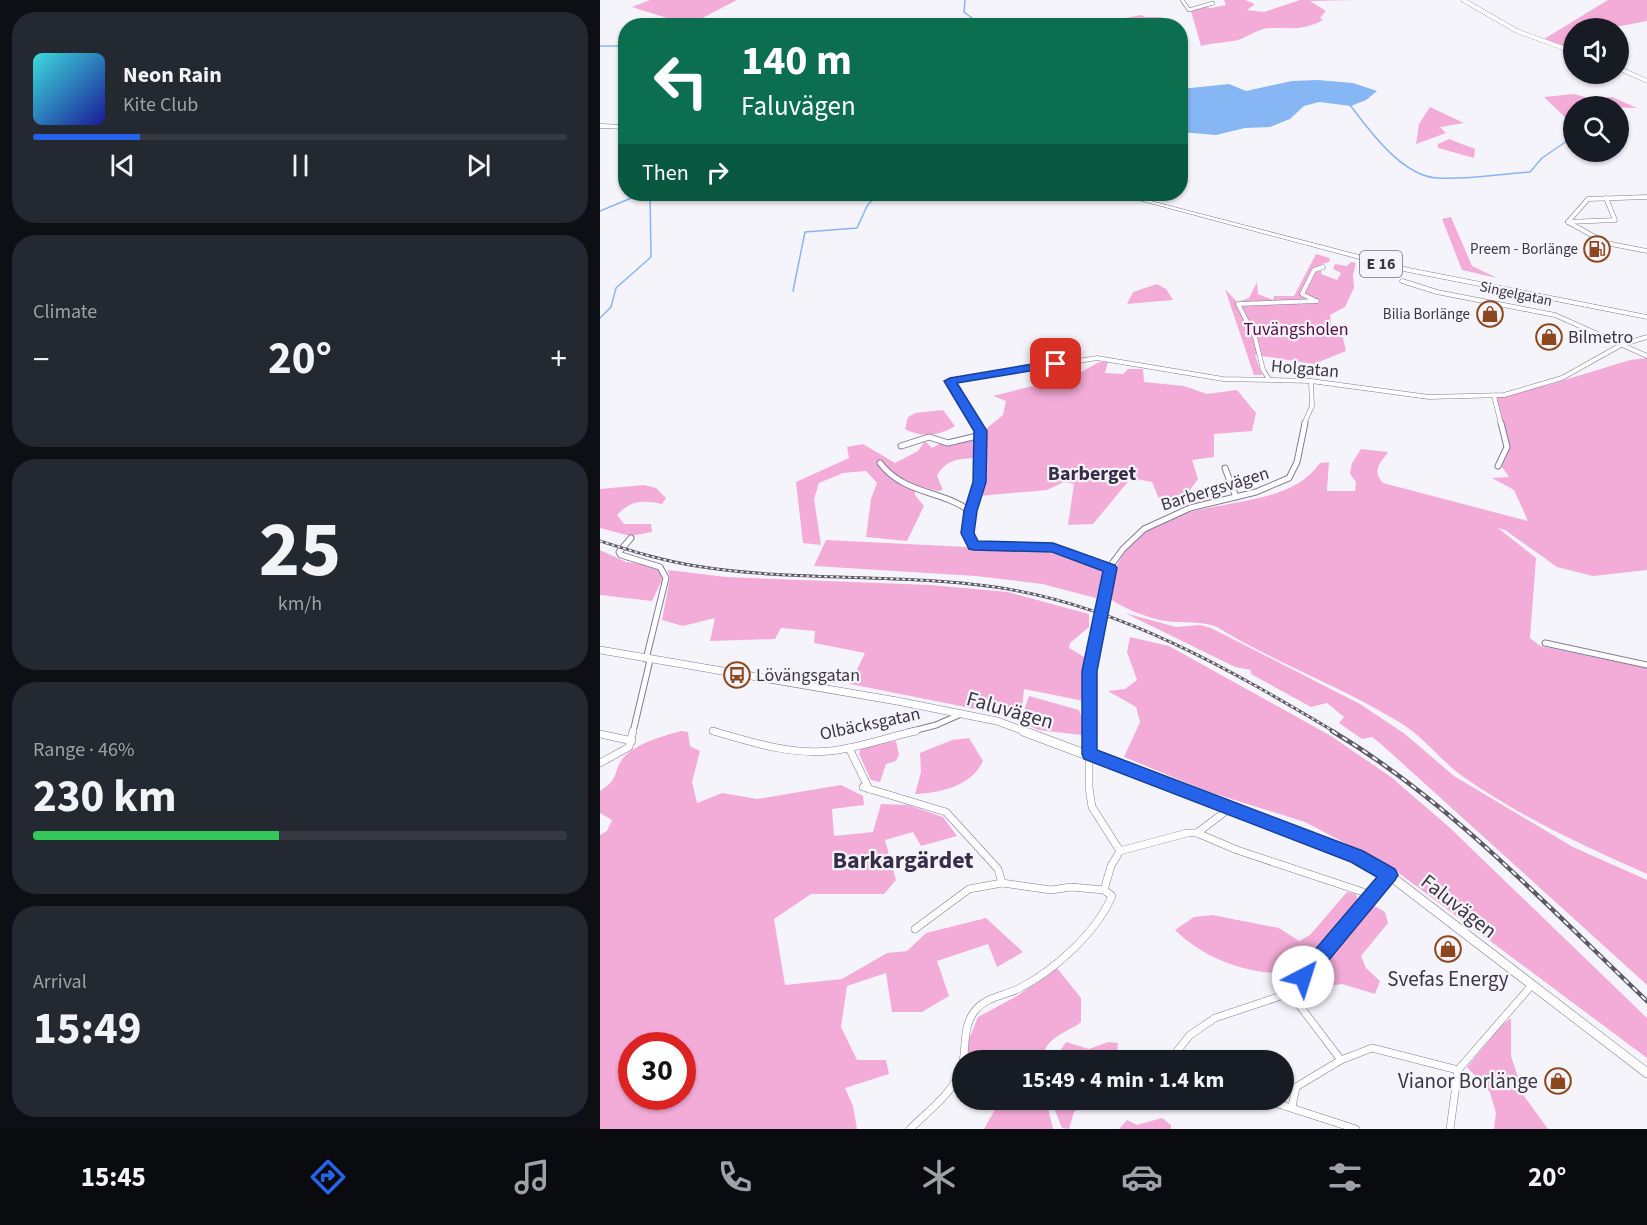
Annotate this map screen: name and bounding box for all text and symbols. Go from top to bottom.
map controls [1563,18,1629,162]
button: sound [1563,18,1629,84]
text: 140 m [741,31,852,91]
icon: left [642,42,720,120]
text: Neon Rain [123,59,222,91]
text: Faluvägen [741,87,856,126]
text: Kite Club [123,91,198,119]
button: search [1563,96,1629,162]
icon: previous [106,149,139,182]
icon: pause [284,149,317,182]
icon: next [462,149,495,182]
icon: right [701,156,734,189]
text: Then [642,157,689,189]
fuel station icon: Preem - Borlänge [1582,234,1612,264]
place label: Preem - Borlänge [1470,239,1578,260]
road number: E 16 [1360,251,1402,277]
street label: Singelgatan [1478,276,1554,312]
text: Climate [33,298,97,326]
shop icon: Bilia Borlänge [1475,299,1505,329]
place label: Bilia Borlänge [1383,304,1470,325]
park label: Tuvängsholen [1243,317,1349,342]
shop icon: Bilmetro [1534,322,1564,352]
place label: Bilmetro [1568,325,1633,350]
text: 20° [268,327,332,391]
text: − [33,336,49,383]
text: + [551,336,567,383]
pin [1030,338,1081,389]
icon: arrive [1039,347,1072,380]
street label: Holgatan [1270,354,1340,384]
district label: Barberget [1048,460,1136,488]
street label: Barbergsvägen [1158,461,1272,517]
text: 25 [259,495,341,606]
text: km/h [278,590,322,618]
bus stop icon: Lövängsgatan [722,660,752,690]
place label: Lövängsgatan [756,663,860,688]
street label: Faluvägen [963,683,1057,737]
street label: Olbäcksgatan [817,701,923,747]
text: Range · 46% [33,736,134,764]
text: 230 km [33,765,177,829]
district label: Barkargärdet [832,843,974,878]
street label: Faluvägen [1415,867,1503,945]
shop icon: Svefas Energy [1433,934,1463,964]
position arrow [1271,945,1335,1009]
place label: Svefas Energy [1387,964,1509,994]
text: Arrival [33,968,87,996]
text: 15:49 [33,997,142,1061]
speed limit sign: 30 [618,1032,696,1110]
text: 15:49 · 4 min · 1.4 km [1022,1064,1224,1096]
place label: Vianor Borlänge [1398,1066,1538,1096]
shop icon: Vianor Borlänge [1543,1066,1573,1096]
icon: directions [307,1156,349,1198]
icon: music [511,1156,553,1198]
icon: phone [714,1156,756,1198]
icon: climate [918,1156,960,1198]
icon: car [1121,1156,1163,1198]
icon: filters [1324,1156,1366,1198]
text: 15:45 [81,1158,146,1197]
text: 20° [1528,1158,1566,1197]

